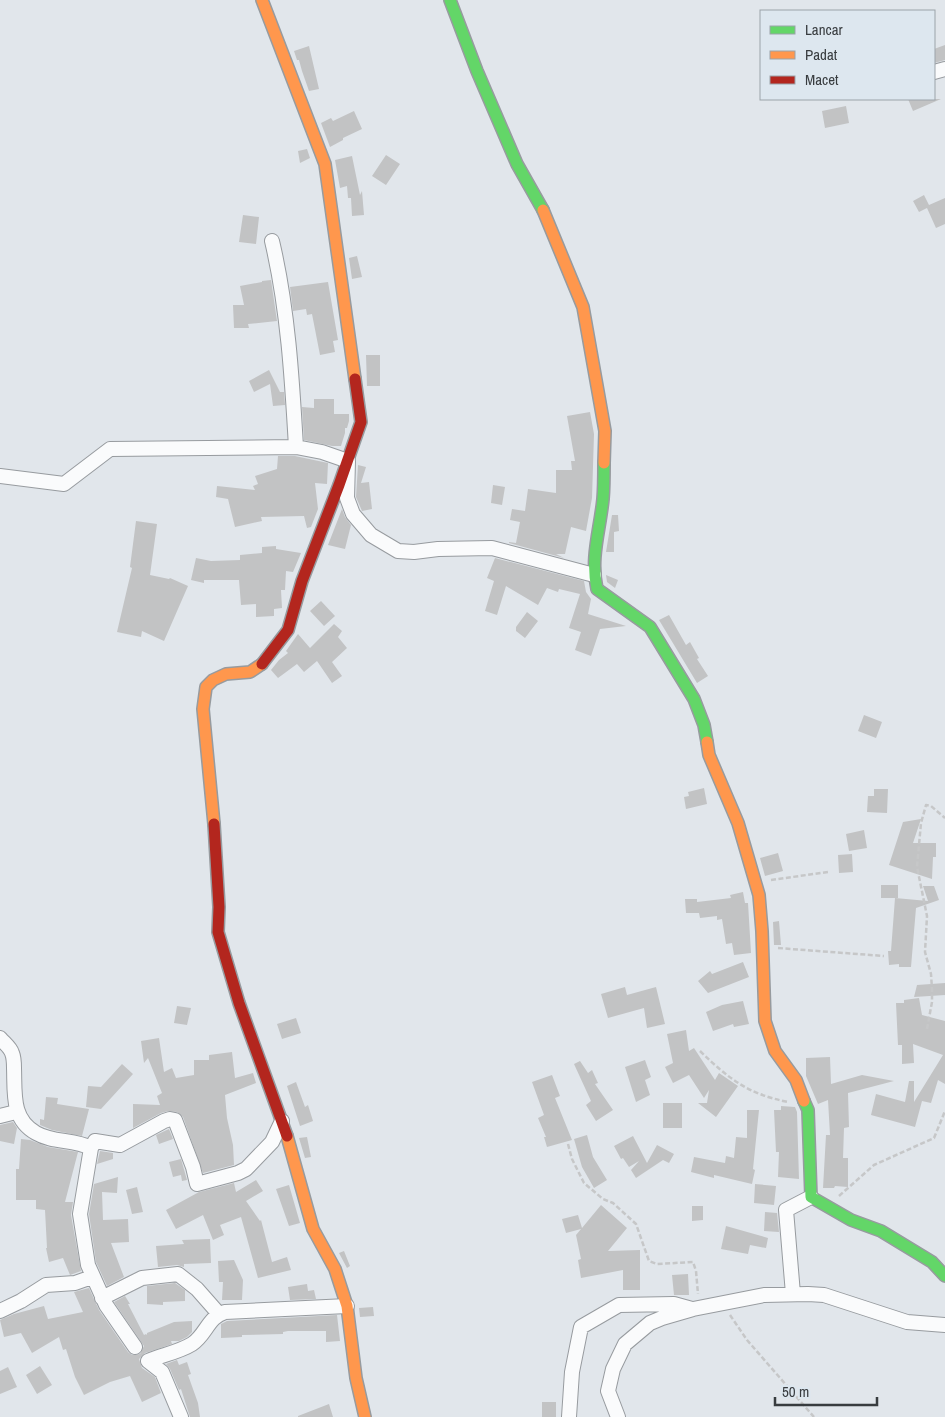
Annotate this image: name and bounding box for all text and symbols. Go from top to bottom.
legend [760,10,935,100]
text: Lancar [805,19,843,40]
text: Padat [805,44,838,65]
text: Macet [805,69,839,90]
scale bar [775,1374,878,1406]
text: 50 m [782,1381,809,1402]

